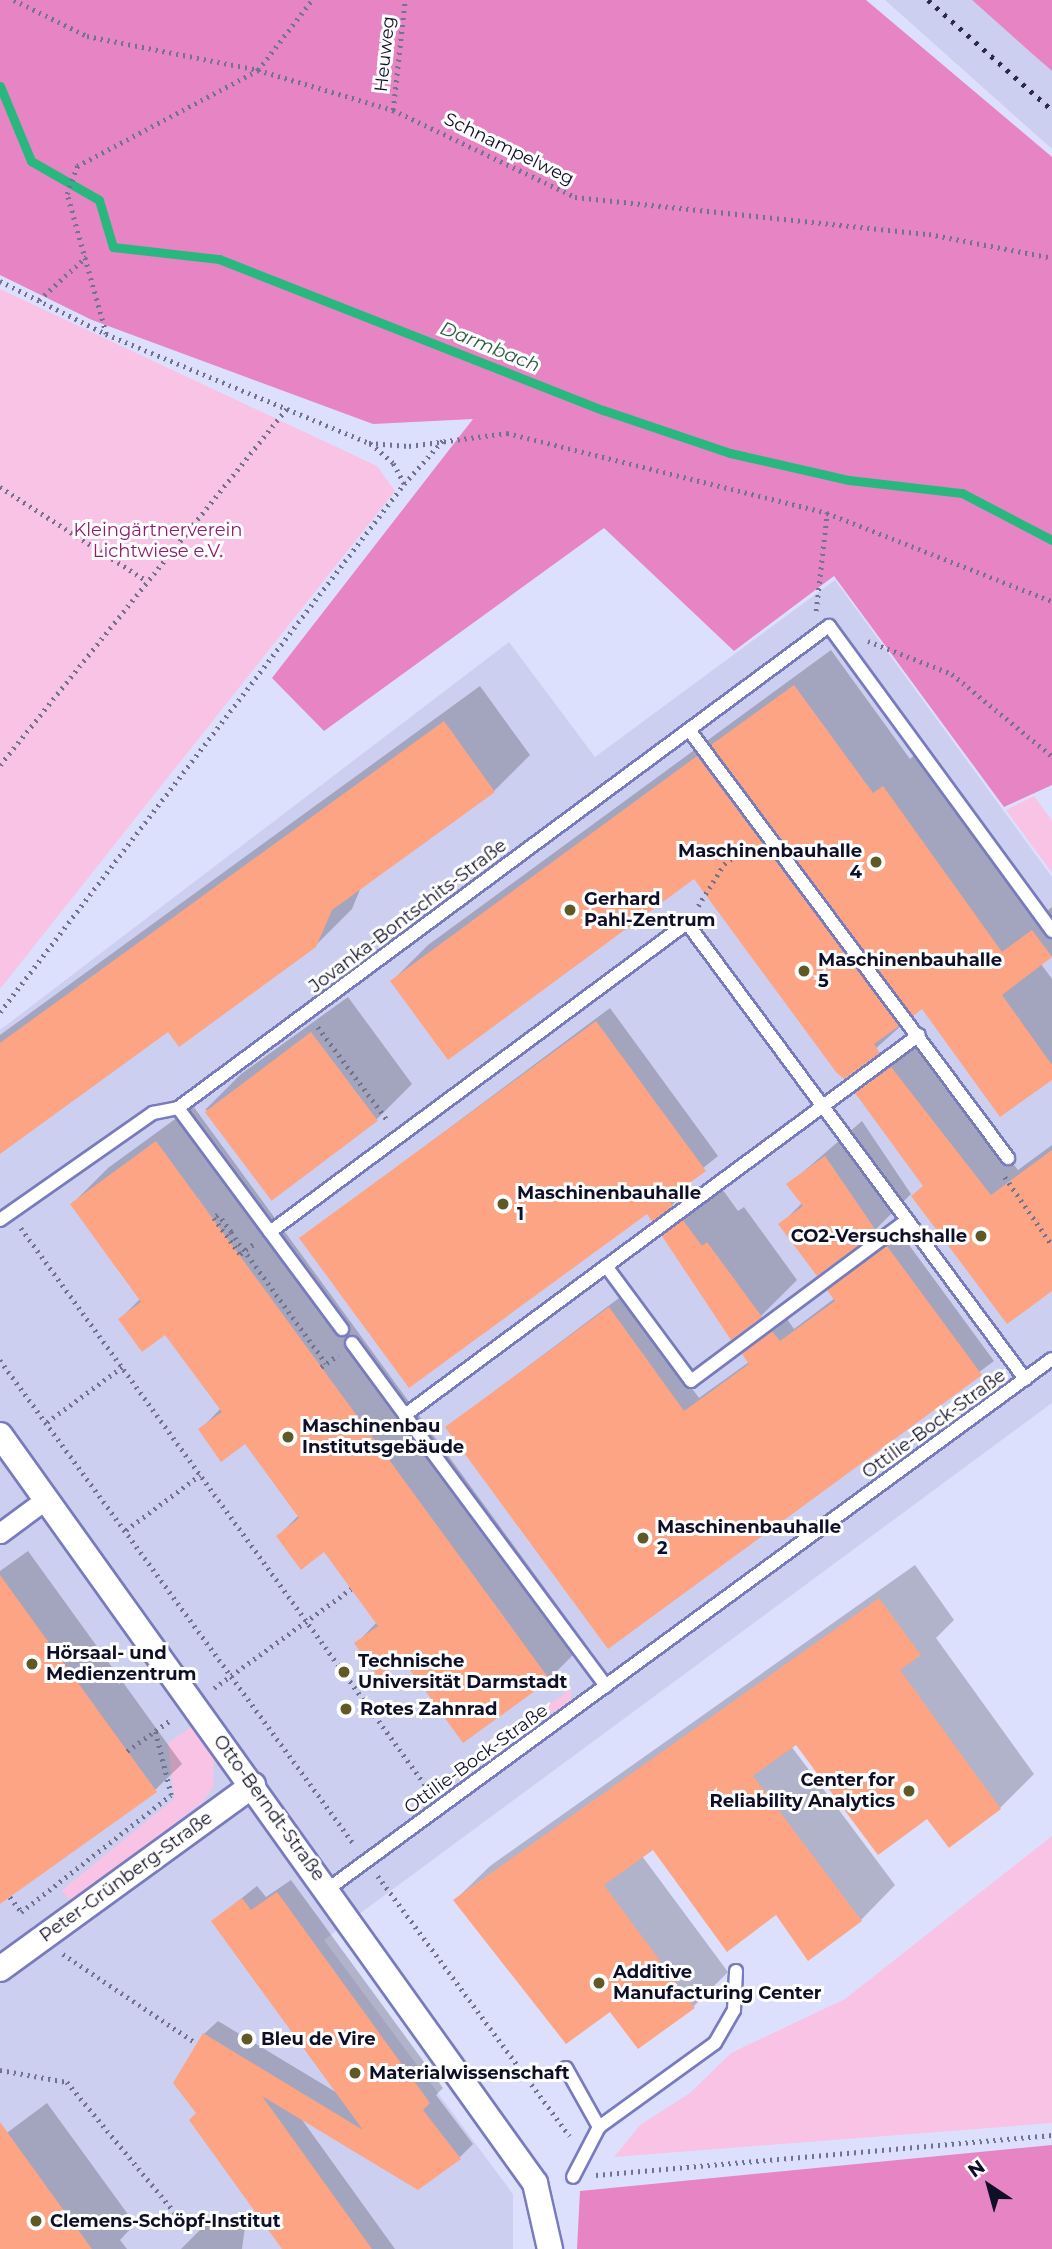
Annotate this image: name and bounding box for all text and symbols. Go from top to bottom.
street label: Heuweg [370,15,400,93]
street label: Schnampelweg [441,108,577,190]
water label: Darmbach [437,317,543,377]
park label: Kleingärtnerverein Lichtwiese e.V. [73,520,243,562]
street label: Jovanka-Bontschits-Straße [305,835,511,997]
place label: Maschinenbauhalle 4 [678,841,862,884]
marker: Maschinenbauhalle 4 [868,854,884,870]
place label: Gerhard Pahl-Zentrum [584,889,715,932]
marker: Gerhard Pahl-Zentrum [562,902,578,918]
place label: Maschinenbauhalle 5 [818,950,1002,992]
marker: Maschinenbauhalle 5 [796,963,812,979]
place label: Maschinenbauhalle 1 [517,1183,701,1226]
marker: Maschinenbauhalle 1 [495,1196,511,1212]
place label: CO2-Versuchshalle [791,1225,967,1247]
marker: CO2-Versuchshalle [973,1228,989,1244]
street label: Ottilie-Bock-Straße [858,1365,1010,1483]
place label: Maschinenbau Institutsgebäude [302,1416,464,1458]
marker: Maschinenbau Institutsgebäude [280,1429,296,1445]
place label: Maschinenbauhalle 2 [657,1517,841,1560]
marker: Maschinenbauhalle 2 [635,1530,651,1546]
place label: Hörsaal- und Medienzentrum [46,1643,197,1686]
place label: Technische Universität Darmstadt [358,1651,567,1694]
marker: Hörsaal- und Medienzentrum [24,1656,40,1672]
marker: Technische Universität Darmstadt [336,1664,352,1680]
place label: Rotes Zahnrad [360,1698,497,1720]
street label: Ottilie-Bock-Straße [400,1700,552,1818]
marker: Rotes Zahnrad [338,1701,354,1717]
street label: Otto-Berndt-Straße [209,1731,329,1885]
place label: Center for Reliability Analytics [709,1770,895,1812]
marker: Center for Reliability Analytics [901,1783,917,1799]
street label: Peter-Grünberg-Straße [35,1807,217,1947]
place label: Additive Manufacturing Center [613,1962,821,2004]
marker: Additive Manufacturing Center [591,1975,607,1991]
place label: Bleu de Vire [261,2028,376,2050]
marker: Bleu de Vire [239,2031,255,2047]
place label: Materialwissenschaft [369,2062,569,2084]
marker: Materialwissenschaft [347,2065,363,2081]
north arrow [954,2151,1024,2221]
text: N [963,2155,989,2182]
place label: Clemens-Schöpf-Institut [50,2210,281,2232]
marker: Clemens-Schöpf-Institut [28,2213,44,2229]

